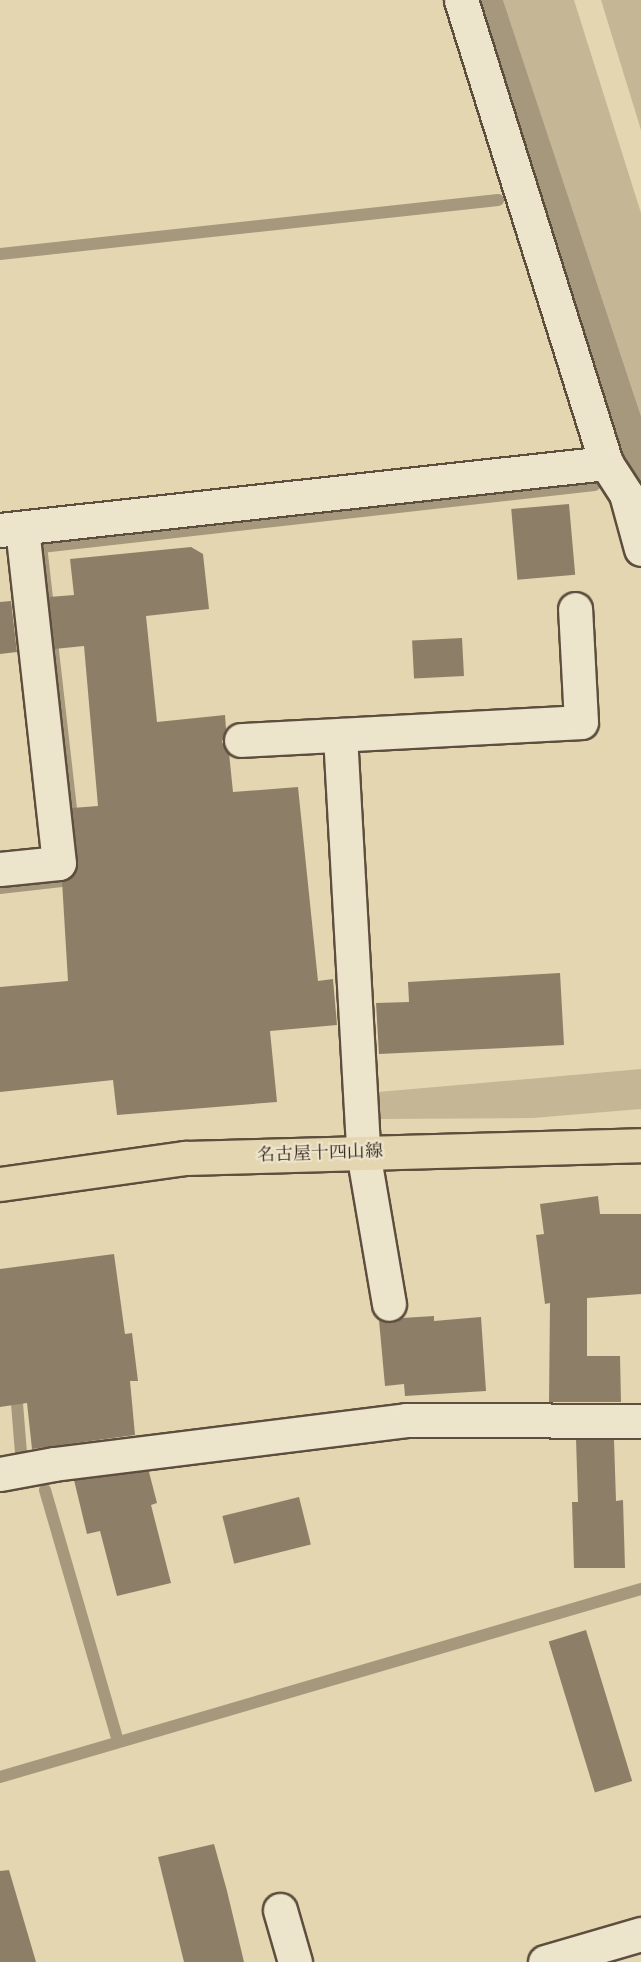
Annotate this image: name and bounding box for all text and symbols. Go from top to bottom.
street label: 名古屋十四山線 [257,1140,383,1166]

